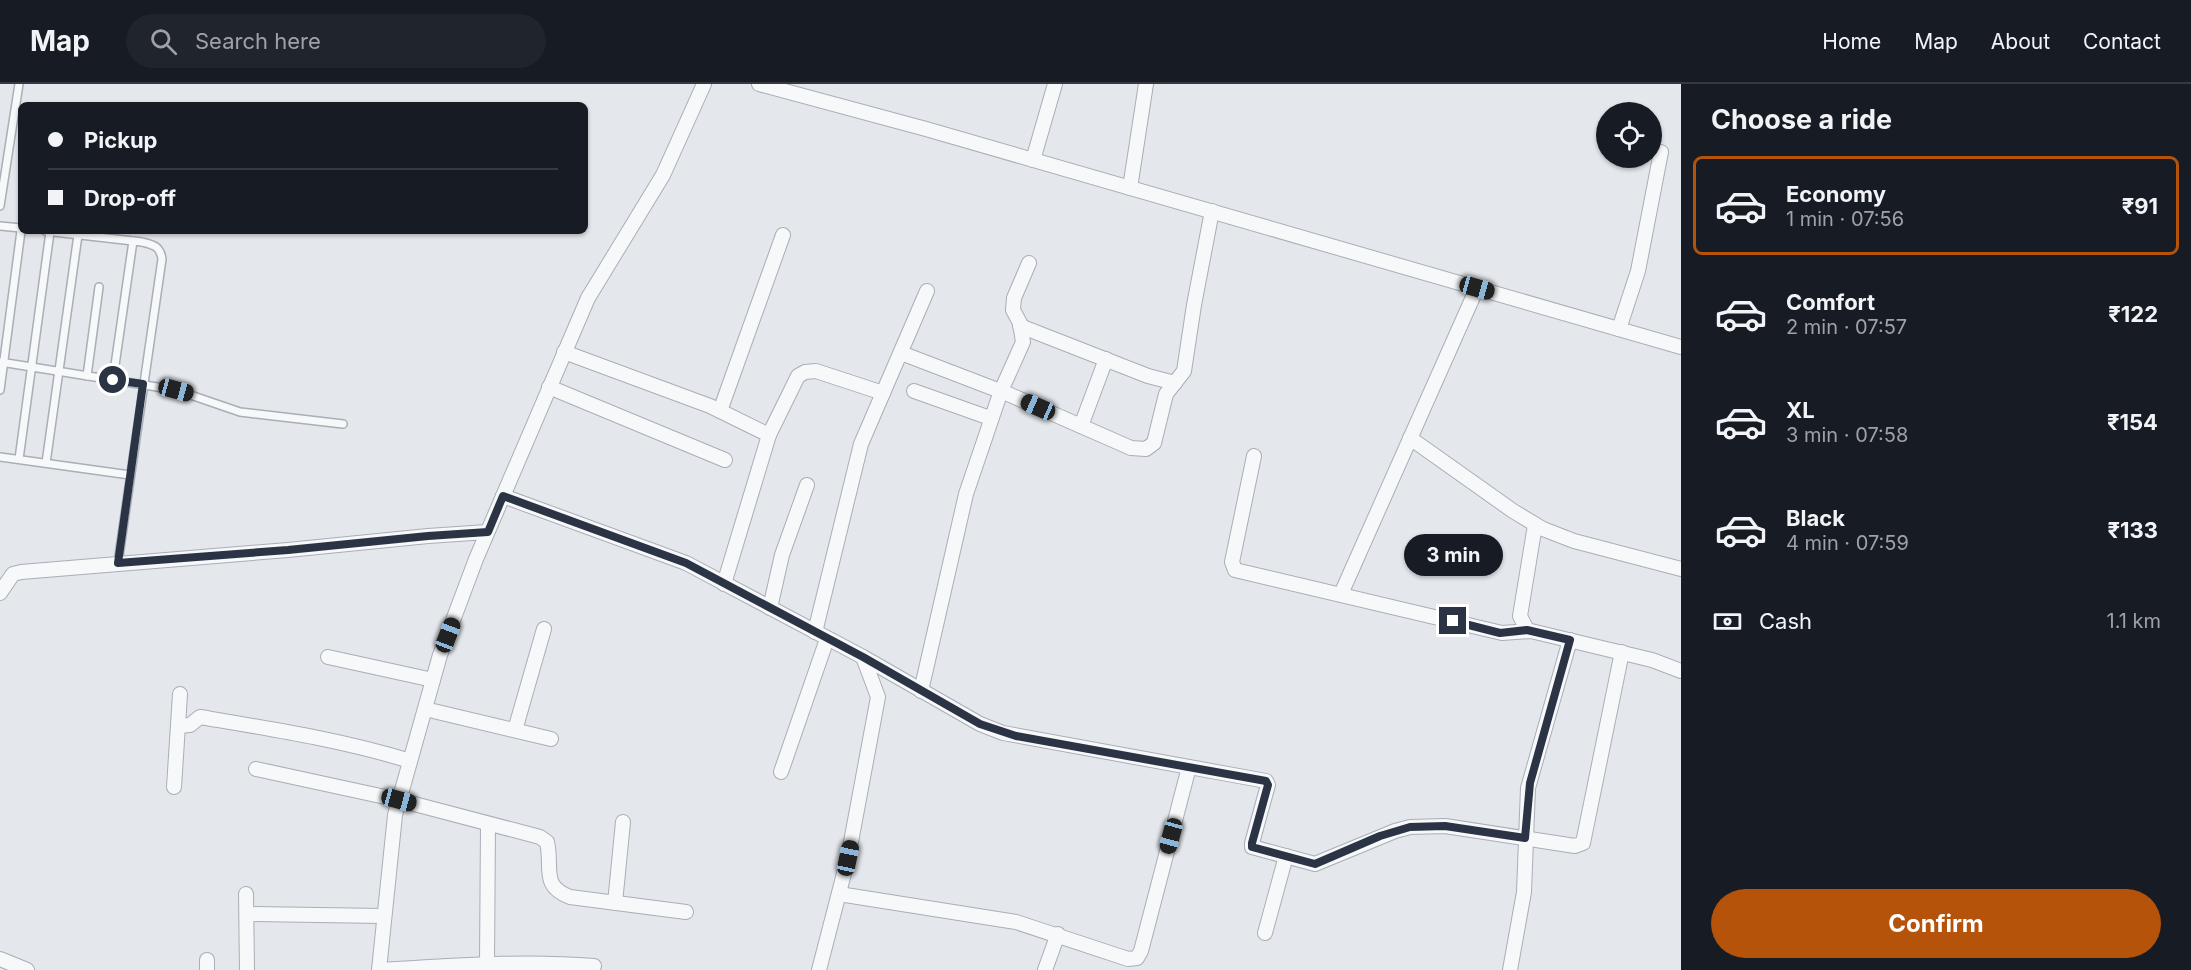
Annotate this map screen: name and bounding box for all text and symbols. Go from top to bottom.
search box [126,14,546,68]
text: Map [30,24,90,58]
icon: search [147,25,180,58]
text: Search here [195,28,321,54]
text: Home [1822,29,1881,54]
text: Map [1914,29,1958,54]
text: About [1991,29,2050,54]
text: Contact [2083,29,2161,54]
map controls [1596,102,1662,168]
button: locate [1596,102,1662,168]
text: Choose a ride [1711,103,1892,136]
text: Pickup [84,127,158,153]
icon: car [1714,179,1768,233]
text: Economy [1786,181,1886,207]
text: Drop-off [84,185,176,211]
text: ₹91 [2122,193,2158,219]
text: 1 min · 07:56 [1786,207,1904,231]
car [1457,274,1497,302]
icon: car [1714,287,1768,341]
text: Comfort [1786,289,1875,315]
text: ₹122 [2108,301,2158,327]
text: 2 min · 07:57 [1786,315,1907,339]
route start [99,366,126,393]
car [156,377,196,403]
car [1018,391,1058,423]
icon: car [1714,395,1768,449]
text: XL [1786,397,1815,423]
text: ₹154 [2107,409,2158,435]
text: 3 min · 07:58 [1786,423,1908,447]
icon: car [1714,503,1768,557]
text: Black [1786,505,1845,531]
text: ₹133 [2108,517,2158,543]
text: 4 min · 07:59 [1786,531,1909,555]
callout: 3 min [1404,534,1502,576]
text: 3 min [1427,543,1480,567]
icon: cash [1711,605,1744,638]
route end [1439,607,1466,634]
text: Cash [1759,608,1812,634]
text: 1.1 km [2107,609,2161,633]
car [433,615,463,655]
car [379,787,419,813]
car [1158,816,1184,856]
car [835,839,861,877]
button: Confirm [1711,889,2161,958]

